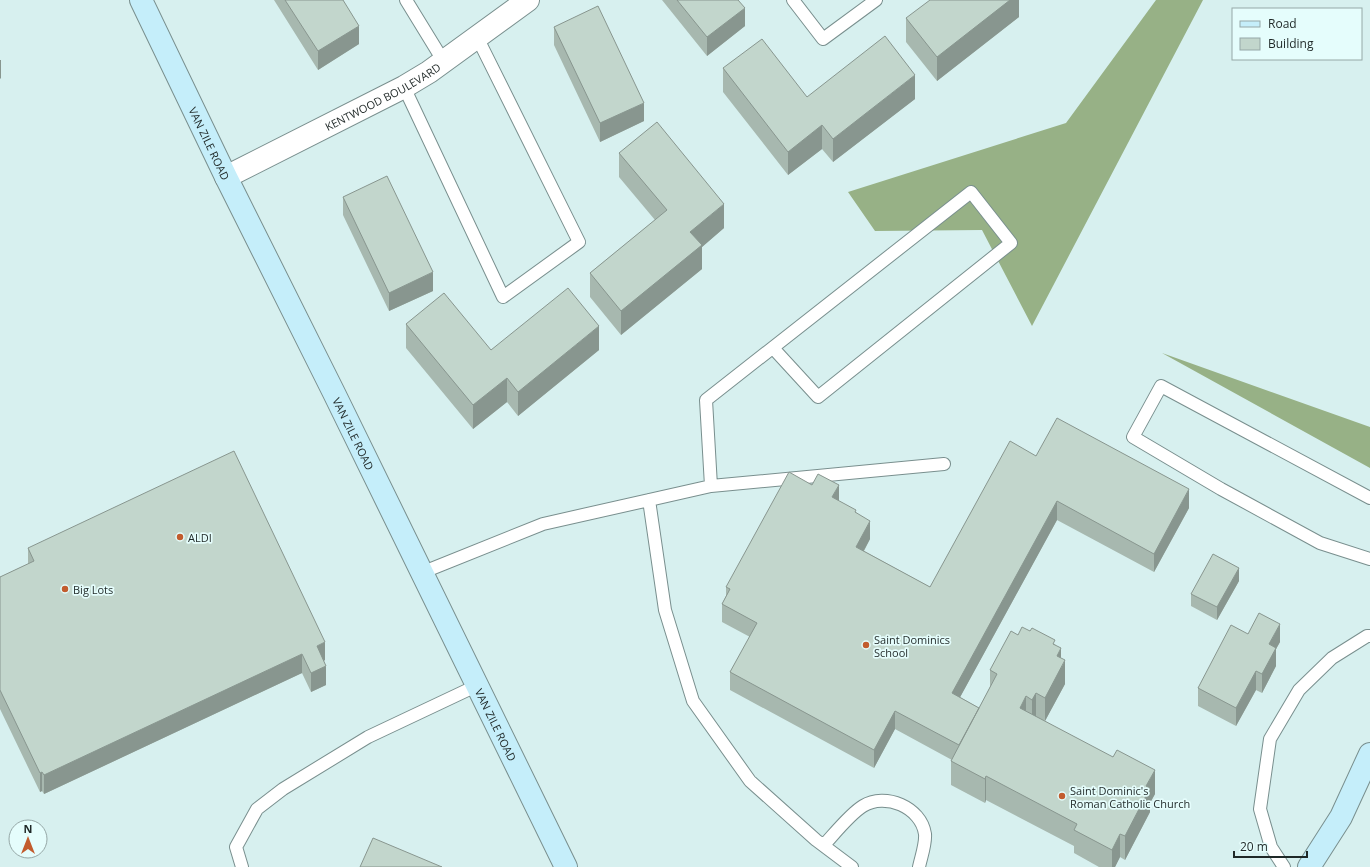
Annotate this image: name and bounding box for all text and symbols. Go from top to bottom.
legend [1232,8,1362,60]
text: Road [1268,15,1297,32]
text: Building [1268,35,1314,52]
street label: KENTWOOD BOULEVARD [322,59,443,133]
street label: VAN ZILE ROAD [186,104,234,182]
street label: VAN ZILE ROAD [330,395,378,472]
place label: ALDI [188,530,212,545]
marker: ALDI [175,532,185,542]
place label: Big Lots [73,582,113,597]
marker: Big Lots [60,584,70,594]
place label: Saint Dominics School [874,632,950,660]
marker: Saint Dominics School [861,640,871,650]
street label: VAN ZILE ROAD [472,686,520,763]
place label: Saint Dominic's Roman Catholic Church [1070,783,1190,811]
marker: Saint Dominic's Roman Catholic Church [1057,791,1067,801]
north arrow [8,819,48,859]
text: N [24,821,32,836]
scale bar [1234,833,1307,859]
text: 20 m [1240,838,1268,855]

